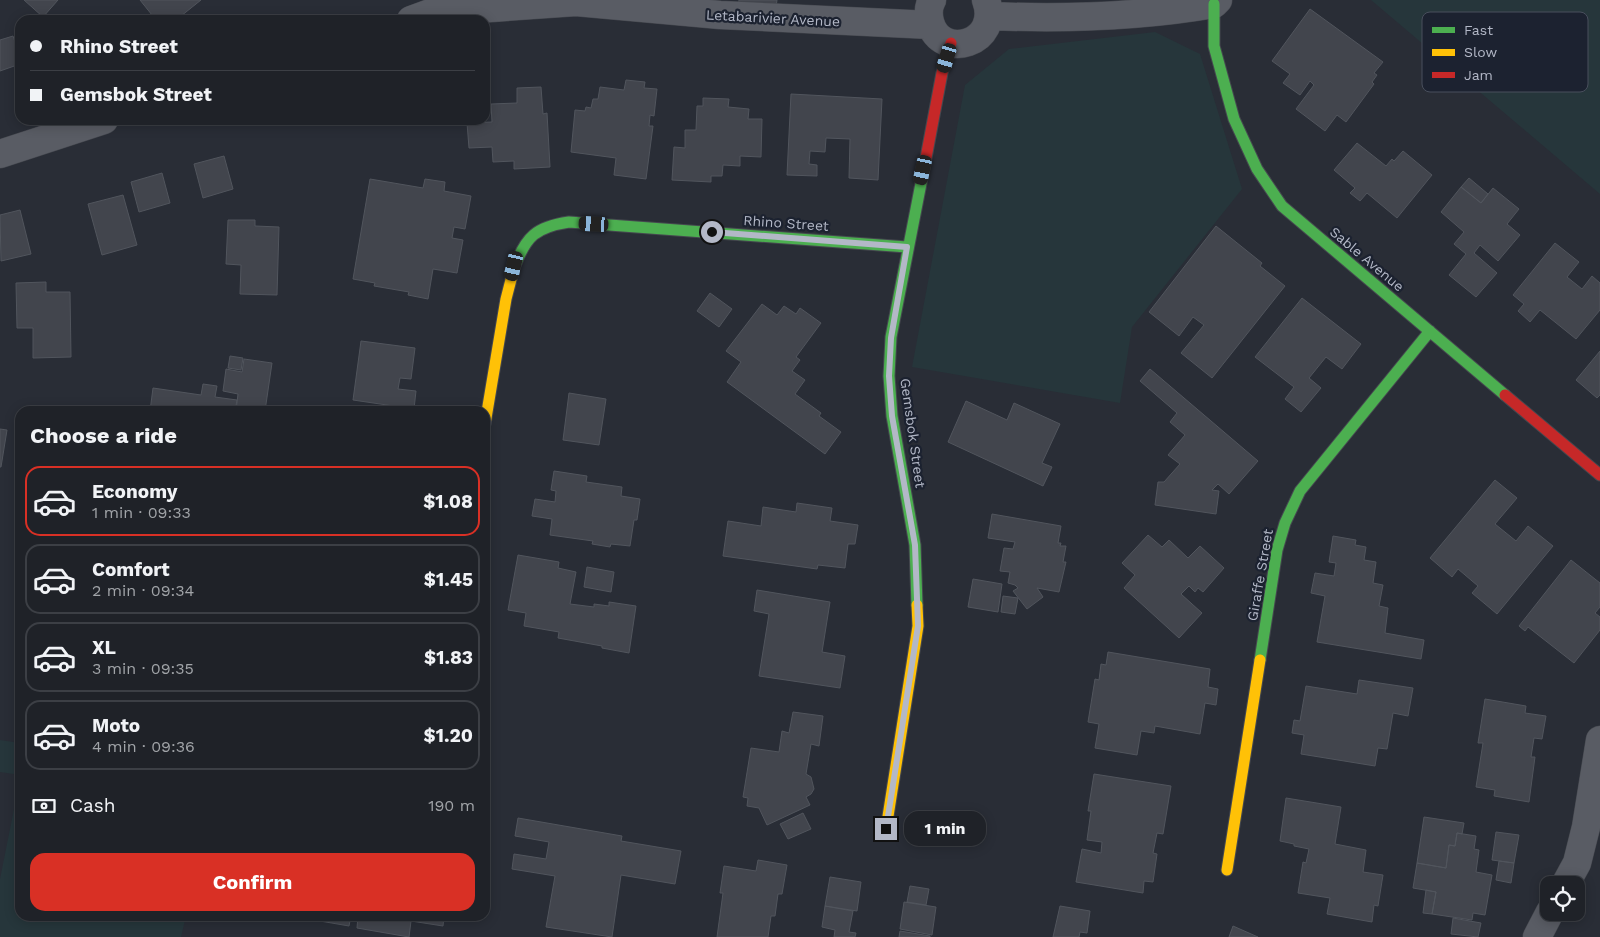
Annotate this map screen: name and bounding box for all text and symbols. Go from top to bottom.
street label: Letabarivier Avenue [706,6,840,30]
legend [1422,12,1588,92]
text: Fast [1464,22,1493,38]
text: Rhino Street [60,35,178,58]
car [935,41,958,75]
text: Slow [1464,44,1497,60]
text: Jam [1464,67,1493,83]
text: Gemsbok Street [60,83,212,106]
car [912,154,933,186]
street label: Rhino Street [743,212,829,234]
car [578,216,609,232]
route start [701,221,723,243]
street label: Sable Avenue [1327,223,1407,295]
car [503,250,524,282]
street label: Gemsbok Street [897,377,929,489]
text: Choose a ride [30,423,177,448]
icon: car [32,479,77,524]
text: Economy [92,480,177,503]
text: $1.08 [423,490,473,513]
text: 1 min · 09:33 [92,503,191,522]
street label: Giraffe Street [1244,528,1276,622]
icon: car [32,557,77,602]
text: Comfort [92,558,170,581]
text: $1.45 [424,568,473,591]
text: 2 min · 09:34 [92,581,194,600]
icon: car [32,635,77,680]
text: XL [92,636,116,659]
text: $1.83 [424,646,473,669]
text: 3 min · 09:35 [92,659,194,678]
icon: car [32,713,77,758]
text: Moto [92,714,140,737]
text: $1.20 [424,724,473,747]
text: 4 min · 09:36 [92,737,195,756]
icon: cash [30,792,58,820]
text: Cash [70,794,116,817]
text: 190 m [428,796,475,815]
callout: 1 min [904,812,986,846]
route end [875,818,897,840]
text: 1 min [924,819,966,838]
button: Confirm [30,853,475,911]
map controls [1540,876,1585,921]
button: locate [1540,876,1585,921]

